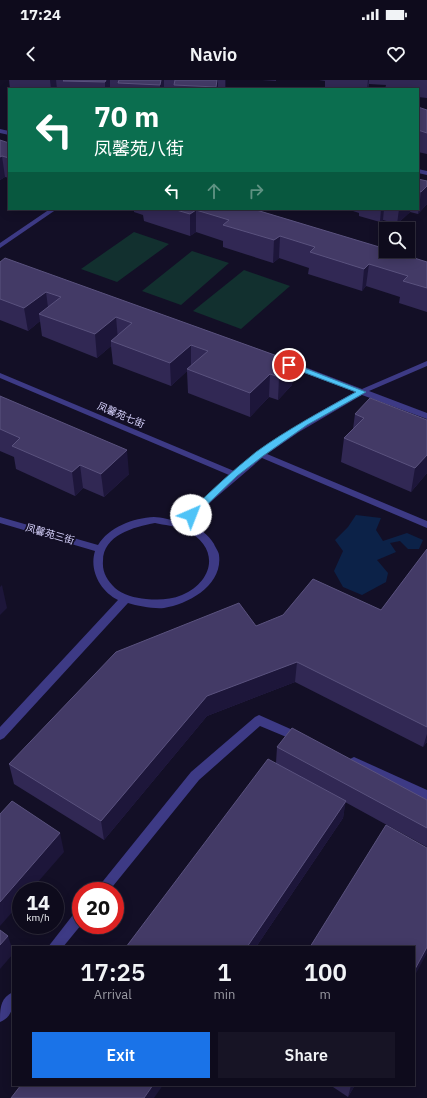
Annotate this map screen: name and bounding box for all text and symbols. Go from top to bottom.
text: 17:24 [20,5,61,24]
icon: back [20,43,42,65]
text: Navio [190,43,237,66]
icon: heart [385,43,407,65]
text: 70 m [94,98,159,135]
icon: left [28,104,80,156]
text: 凤馨苑八街 [94,137,184,160]
icon: left [161,180,183,202]
icon: ahead [203,180,225,202]
icon: right [245,180,267,202]
map controls [379,222,415,258]
button: search [379,222,415,258]
pin [272,348,306,382]
icon: arrive [278,354,300,376]
street label: 凤馨苑七街 [95,399,147,431]
position arrow [170,494,212,536]
street label: 凤馨苑三街 [24,521,76,547]
speed limit sign: 20 [72,882,124,934]
text: 14 [26,889,50,916]
text: km/h [26,911,50,924]
text: 17:25 [80,956,145,988]
text: 1 [217,956,232,988]
text: 100 [304,956,347,988]
text: Arrival [94,986,132,1003]
text: min [214,986,236,1003]
text: m [320,986,331,1003]
button: Exit [32,1032,210,1078]
button: Share [218,1032,395,1078]

